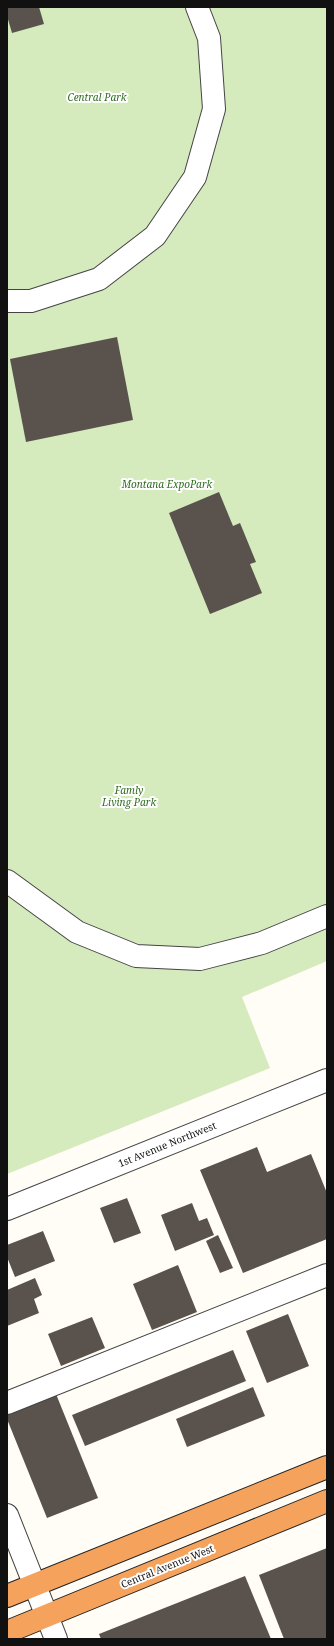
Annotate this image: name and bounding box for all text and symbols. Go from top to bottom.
park label: Central Park [67,90,127,104]
park label: Montana ExpoPark [121,477,213,491]
park label: Famly Living Park [101,783,156,809]
street label: 1st Avenue Northwest [116,1118,219,1170]
street label: Central Avenue West [119,1541,216,1591]

